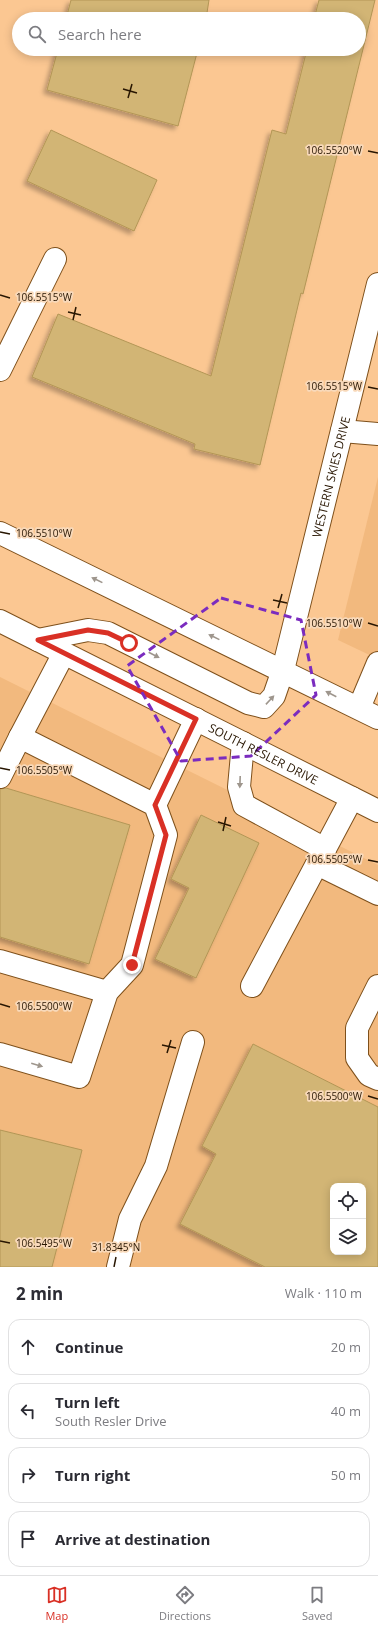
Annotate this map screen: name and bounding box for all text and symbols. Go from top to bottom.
search box [12,12,366,56]
icon: search [26,23,48,45]
text: Search here [58,24,142,44]
text: 106.5520°W [306,143,363,157]
text: 106.5515°W [16,290,73,304]
text: 106.5515°W [306,379,363,393]
street label: WESTERN SKIES DRIVE [307,414,354,539]
text: 106.5510°W [16,526,73,540]
one-way arrow [91,577,102,583]
text: 106.5510°W [306,616,363,630]
route start [120,634,138,652]
one-way arrow [208,634,220,640]
one-way arrow [149,652,160,659]
one-way arrow [325,691,336,697]
one-way arrow [265,695,275,705]
street label: SOUTH RESLER DRIVE [206,719,321,788]
text: 106.5505°W [16,763,73,777]
one-way arrow [236,776,243,788]
text: 106.5505°W [306,852,363,866]
route end [123,956,141,974]
text: 106.5500°W [16,999,73,1013]
one-way arrow [32,1062,44,1068]
text: 106.5500°W [306,1089,363,1103]
map controls [330,1183,366,1255]
button: locate [330,1183,366,1219]
button: layers [330,1219,366,1255]
text: 106.5495°W [16,1236,73,1250]
text: 31.8345°N [92,1240,140,1254]
text: 2 min [16,1282,63,1305]
text: Walk · 110 m [285,1284,362,1302]
icon: ahead [17,1336,39,1358]
text: Continue [55,1337,123,1357]
text: 20 m [331,1338,361,1356]
text: Turn left [55,1392,120,1412]
icon: left [17,1400,39,1422]
text: 40 m [331,1402,361,1420]
text: South Resler Drive [55,1412,167,1430]
icon: right [17,1464,39,1486]
text: Turn right [55,1465,130,1485]
text: 50 m [331,1466,361,1484]
icon: arrive [17,1528,39,1550]
text: Arrive at destination [55,1529,210,1549]
tab: Map [45,1584,68,1623]
tab: Directions [159,1584,211,1623]
tab: Saved [302,1584,333,1623]

